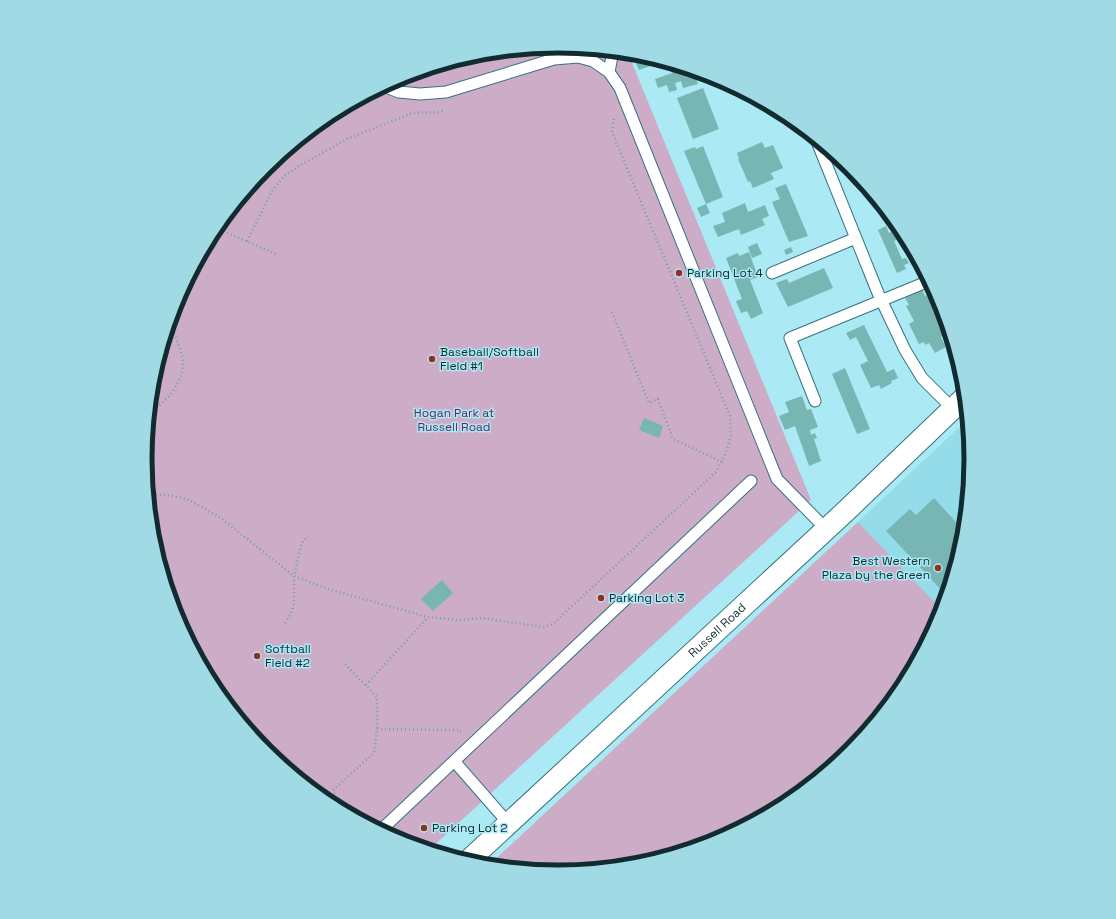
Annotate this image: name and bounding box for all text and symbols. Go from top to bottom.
place label: Parking Lot 4 [687,265,763,281]
marker: Parking Lot 4 [674,268,684,278]
place label: Baseball/Softball Field #1 [440,344,539,374]
marker: Baseball/Softball Field #1 [427,354,437,364]
park label: Hogan Park at Russell Road [414,405,494,435]
place label: Best Western Plaza by the Green [822,553,930,583]
marker: Best Western Plaza by the Green [933,563,943,573]
place label: Parking Lot 3 [609,590,685,606]
marker: Parking Lot 3 [596,593,606,603]
street label: Russell Road [685,600,749,661]
place label: Softball Field #2 [265,641,311,671]
marker: Softball Field #2 [252,651,262,661]
place label: Parking Lot 2 [432,820,508,836]
marker: Parking Lot 2 [419,823,429,833]

